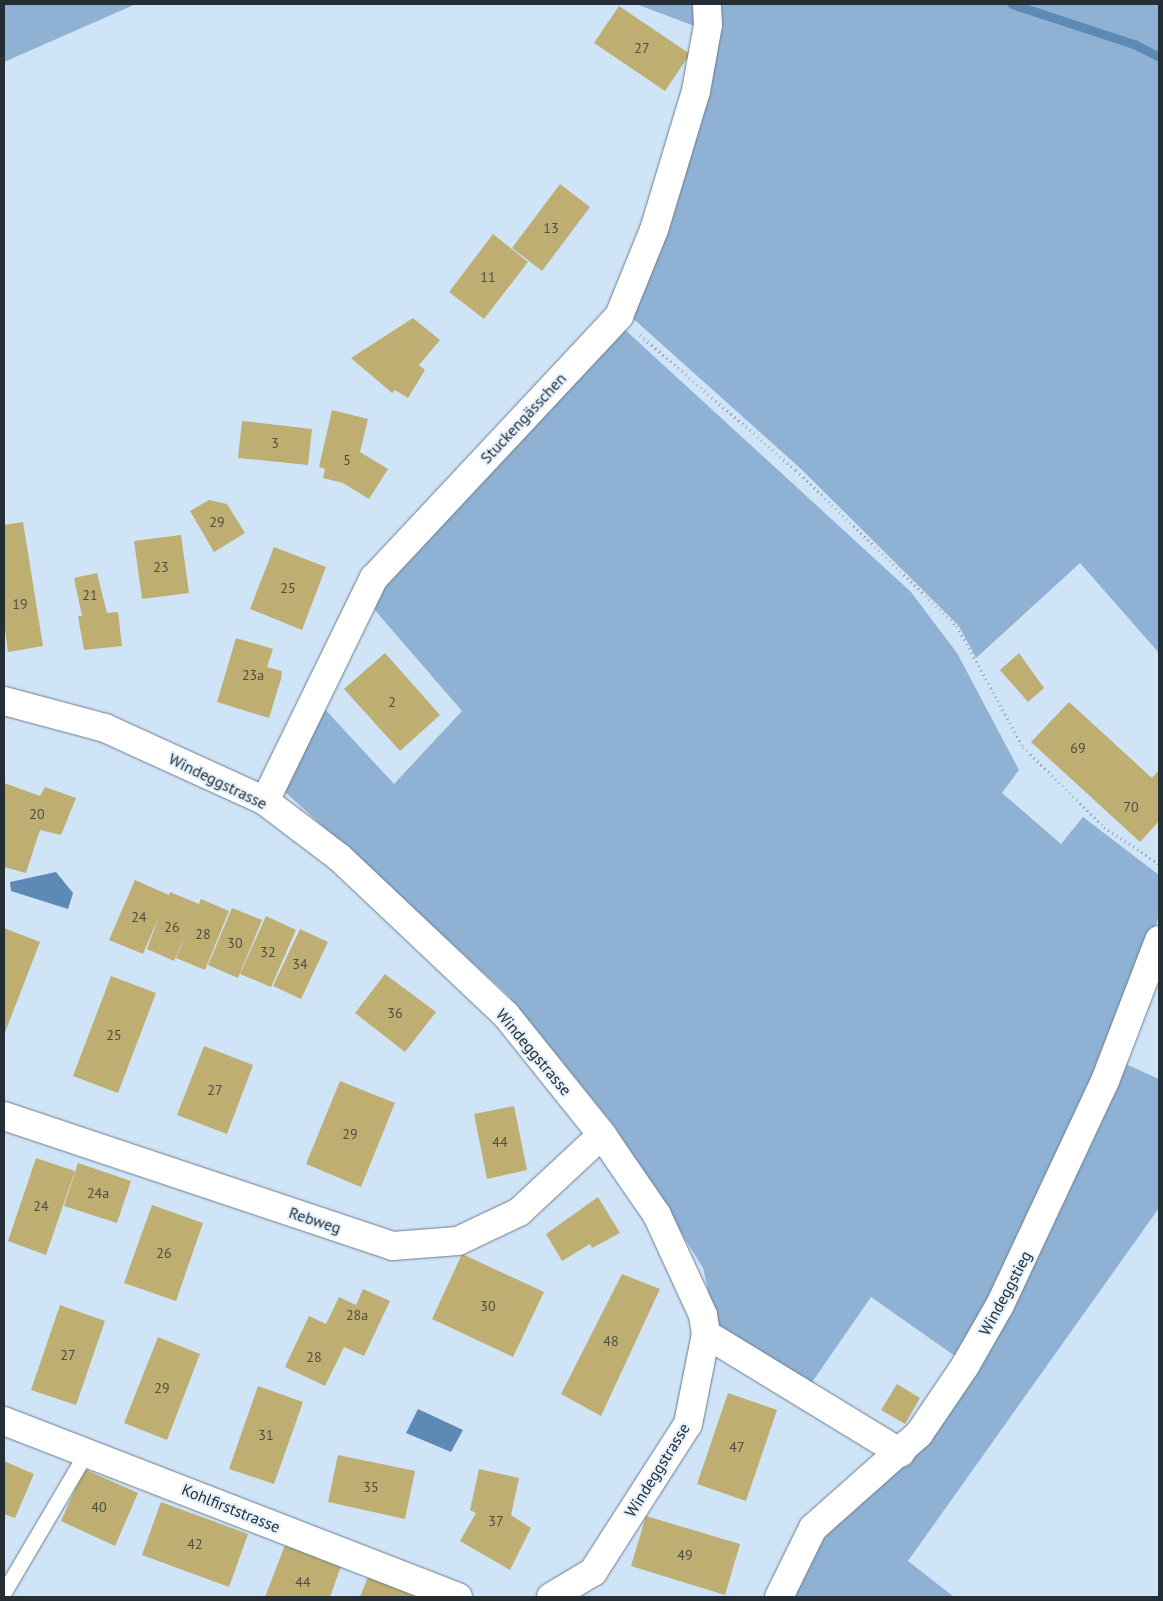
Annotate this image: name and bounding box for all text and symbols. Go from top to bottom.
house number: 27 [634,40,650,56]
house number: 13 [543,220,559,236]
house number: 11 [480,269,496,285]
street label: Stuckengässchen [476,369,570,467]
house number: 3 [271,435,279,451]
house number: 5 [343,452,351,468]
house number: 29 [209,514,225,530]
house number: 23 [153,559,169,575]
house number: 25 [280,580,296,596]
house number: 21 [82,587,98,603]
house number: 19 [12,596,28,612]
house number: 23a [242,667,264,683]
house number: 2 [388,694,396,710]
house number: 69 [1070,740,1086,756]
street label: Windeggstrasse [166,749,270,813]
house number: 70 [1123,799,1139,815]
house number: 20 [29,806,45,822]
house number: 24 [131,909,147,925]
house number: 26 [164,919,180,935]
house number: 28 [195,926,211,942]
house number: 30 [227,935,243,951]
house number: 32 [260,944,276,960]
house number: 34 [292,956,308,972]
house number: 36 [387,1005,403,1021]
street label: Windeggstrasse [492,1005,576,1099]
house number: 25 [106,1027,122,1043]
house number: 27 [207,1082,223,1098]
house number: 29 [342,1126,358,1142]
house number: 44 [492,1134,508,1150]
house number: 24a [87,1185,109,1201]
house number: 24 [33,1198,49,1214]
street label: Rebweg [287,1203,343,1237]
house number: 26 [156,1245,172,1261]
street label: Windeggstieg [975,1247,1035,1339]
house number: 30 [480,1298,496,1314]
house number: 28a [346,1307,368,1323]
house number: 48 [603,1333,619,1349]
house number: 27 [60,1347,76,1363]
house number: 28 [306,1349,322,1365]
house number: 29 [154,1380,170,1396]
street label: Windeggstrasse [620,1419,694,1521]
house number: 31 [258,1427,274,1443]
house number: 47 [729,1439,745,1455]
house number: 35 [363,1479,379,1495]
street label: Kohlfirststrasse [179,1480,283,1536]
house number: 40 [91,1499,107,1515]
house number: 37 [488,1513,504,1529]
house number: 42 [187,1536,203,1552]
house number: 49 [677,1547,693,1563]
house number: 44 [295,1574,311,1590]

